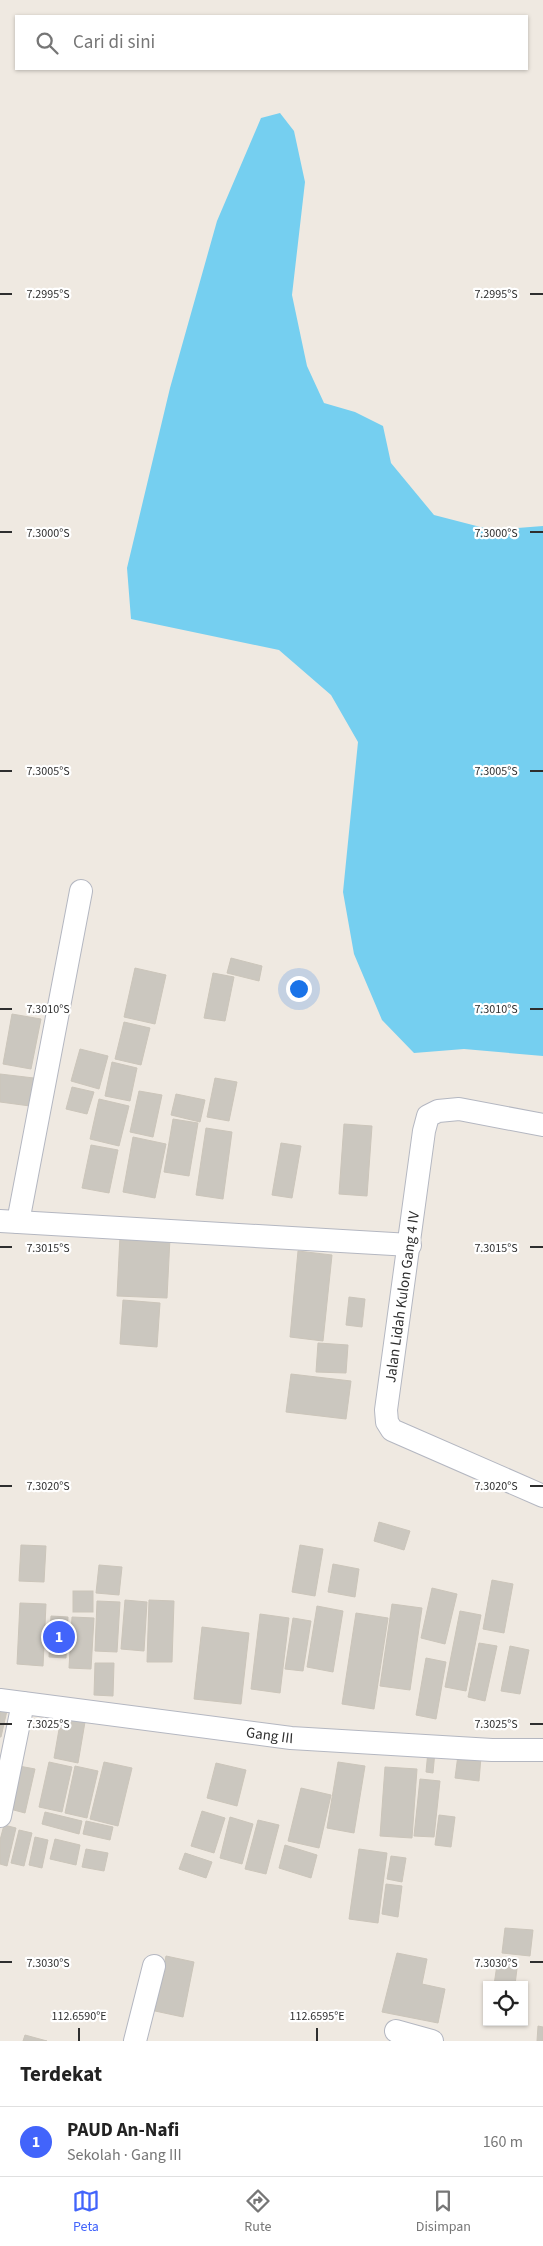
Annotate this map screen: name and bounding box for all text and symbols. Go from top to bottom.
search box [15,15,528,70]
icon: search [33,29,61,57]
text: Cari di sini [73,29,155,56]
text: 7.2995°S [26,286,70,303]
text: 7.2995°S [474,286,518,303]
text: 7.3000°S [26,525,70,542]
text: 7.3000°S [474,525,518,542]
text: 7.3005°S [26,763,70,780]
text: 7.3005°S [474,763,518,780]
your location [286,976,312,1002]
text: 7.3010°S [26,1001,70,1018]
text: 7.3010°S [474,1001,518,1018]
street label: Jalan Lidah Kulon Gang 4 IV [380,1210,425,1384]
text: 7.3015°S [26,1240,70,1257]
text: 7.3015°S [474,1240,518,1257]
text: 7.3020°S [26,1478,70,1495]
text: 7.3020°S [474,1478,518,1495]
pin: 1 [43,1618,75,1656]
text: 7.3025°S [26,1716,70,1733]
text: 7.3025°S [474,1716,518,1733]
street label: Gang III [245,1722,294,1749]
text: 7.3030°S [26,1955,70,1972]
text: 7.3030°S [474,1955,518,1972]
map controls [483,1981,528,2026]
button: locate [483,1981,528,2026]
text: 112.6590°E [51,2008,107,2025]
text: 112.6595°E [289,2008,345,2025]
text: Terdekat [20,2059,102,2089]
text: PAUD An-Nafi [67,2117,179,2144]
text: 1 [32,2131,40,2153]
text: 160 m [483,2131,523,2153]
text: Sekolah · Gang III [67,2144,182,2166]
tab: Peta [72,2187,100,2237]
tab: Rute [244,2187,272,2237]
tab: Disimpan [416,2187,471,2237]

